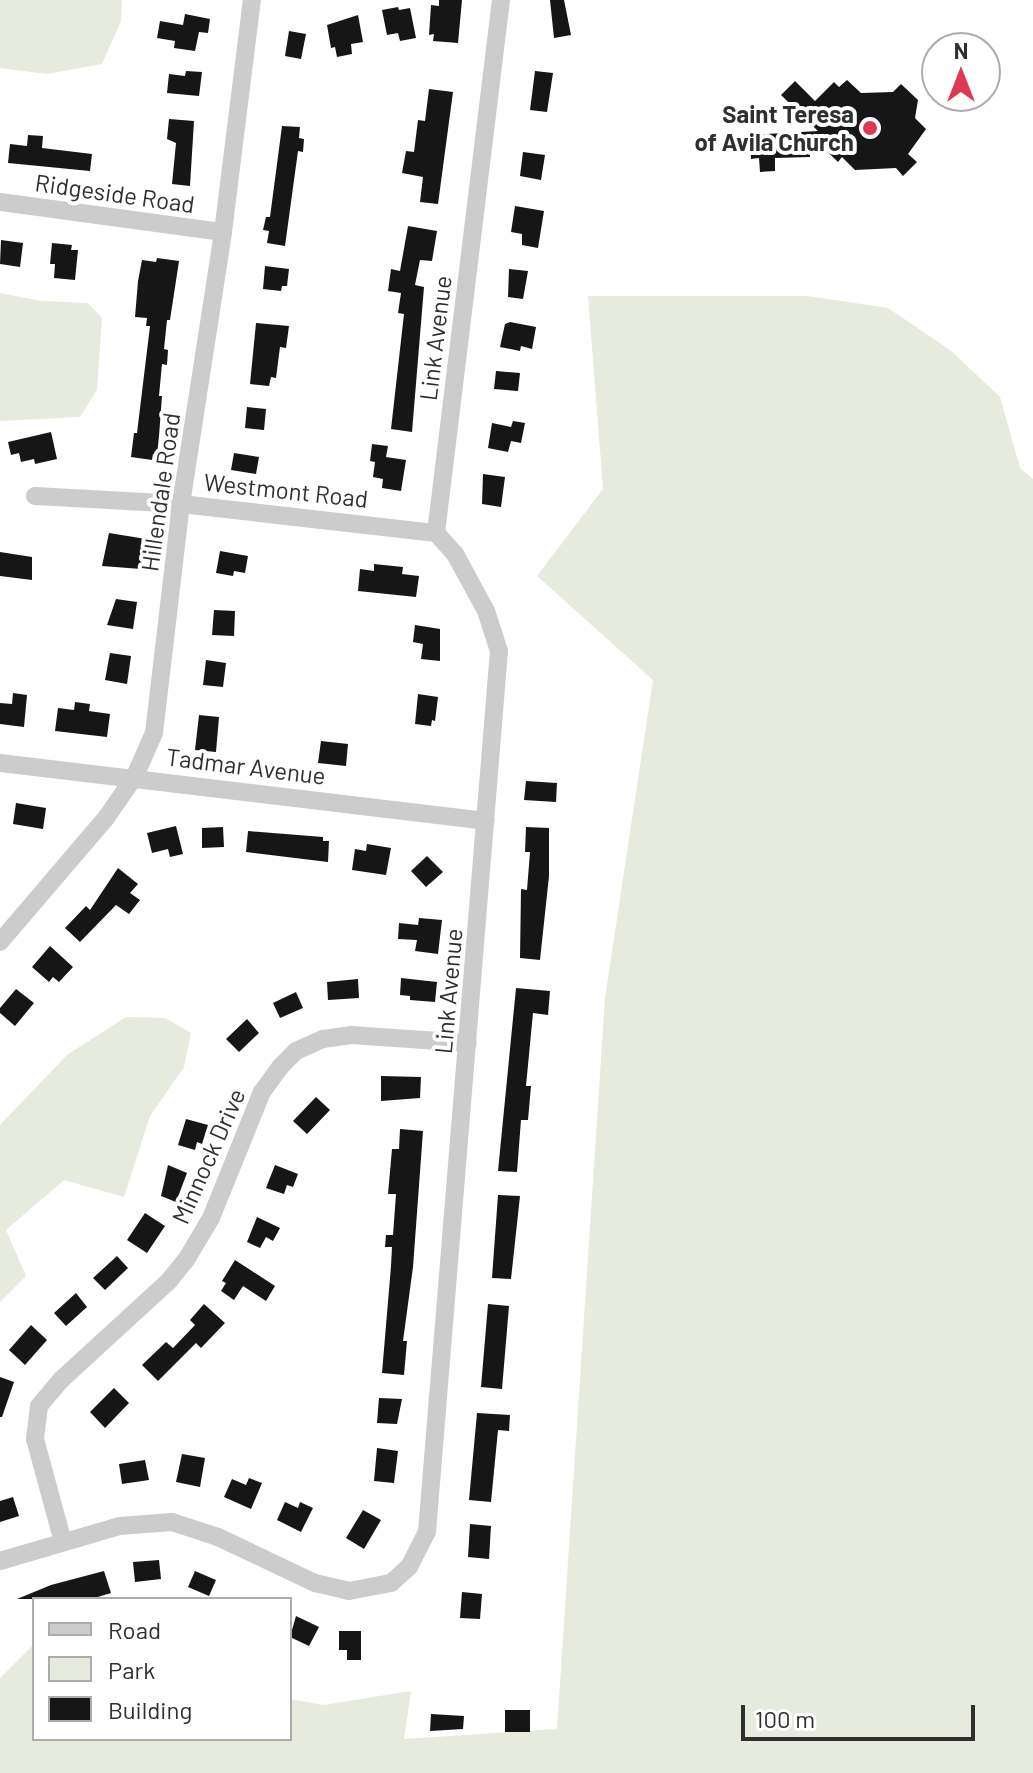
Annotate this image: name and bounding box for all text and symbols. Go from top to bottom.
north arrow [921,32,1001,112]
text: N [954,37,968,63]
place label: Saint Teresa of Avila Church [694,100,854,156]
marker: Saint Teresa of Avila Church [861,119,879,137]
street label: Ridgeside Road [33,168,197,218]
street label: Link Avenue [413,274,457,402]
street label: Hillendale Road [135,411,185,573]
street label: Westmont Road [202,467,370,513]
street label: Tadmar Avenue [165,742,327,790]
street label: Link Avenue [428,927,468,1055]
street label: Minnock Drive [165,1084,251,1228]
legend [32,1597,292,1741]
text: Road [108,1615,161,1644]
text: Park [108,1655,155,1684]
scale bar [745,1689,979,1739]
text: Building [108,1695,192,1724]
text: 100 m [755,1704,815,1733]

